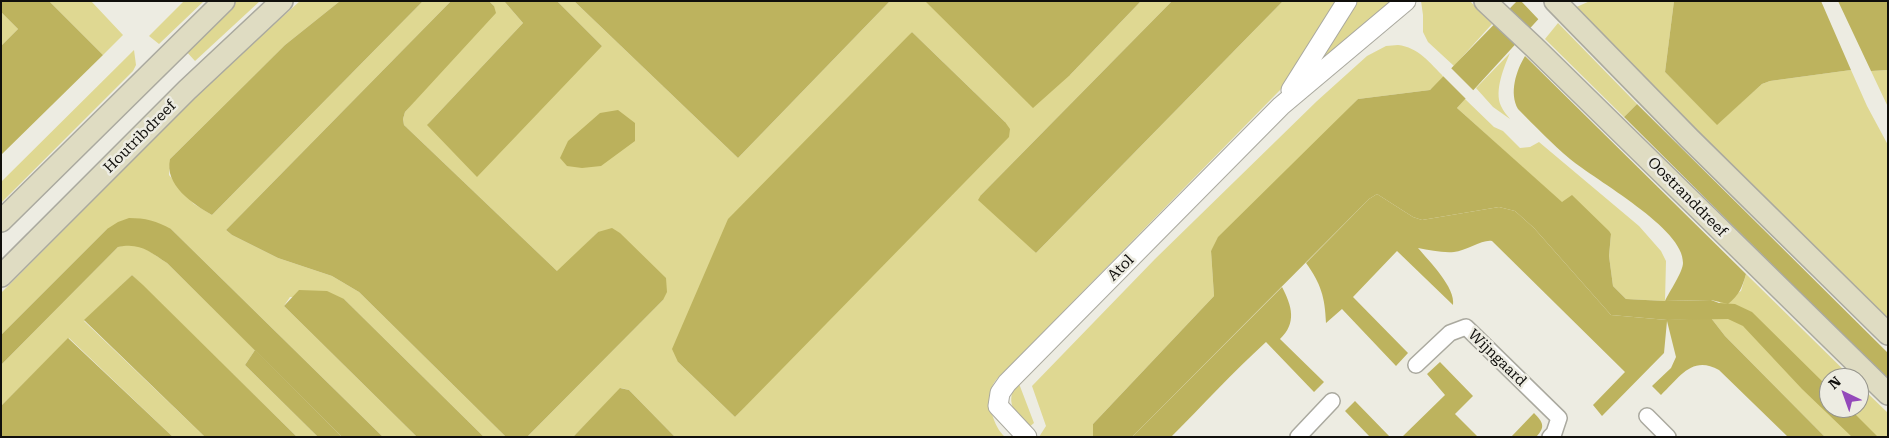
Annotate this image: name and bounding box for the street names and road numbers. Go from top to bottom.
street label: Houtribdreef [100,97,180,177]
street label: Oostranddreef [1643,153,1731,241]
street label: Atol [1104,251,1138,285]
street label: Wijngaard [1464,326,1530,390]

